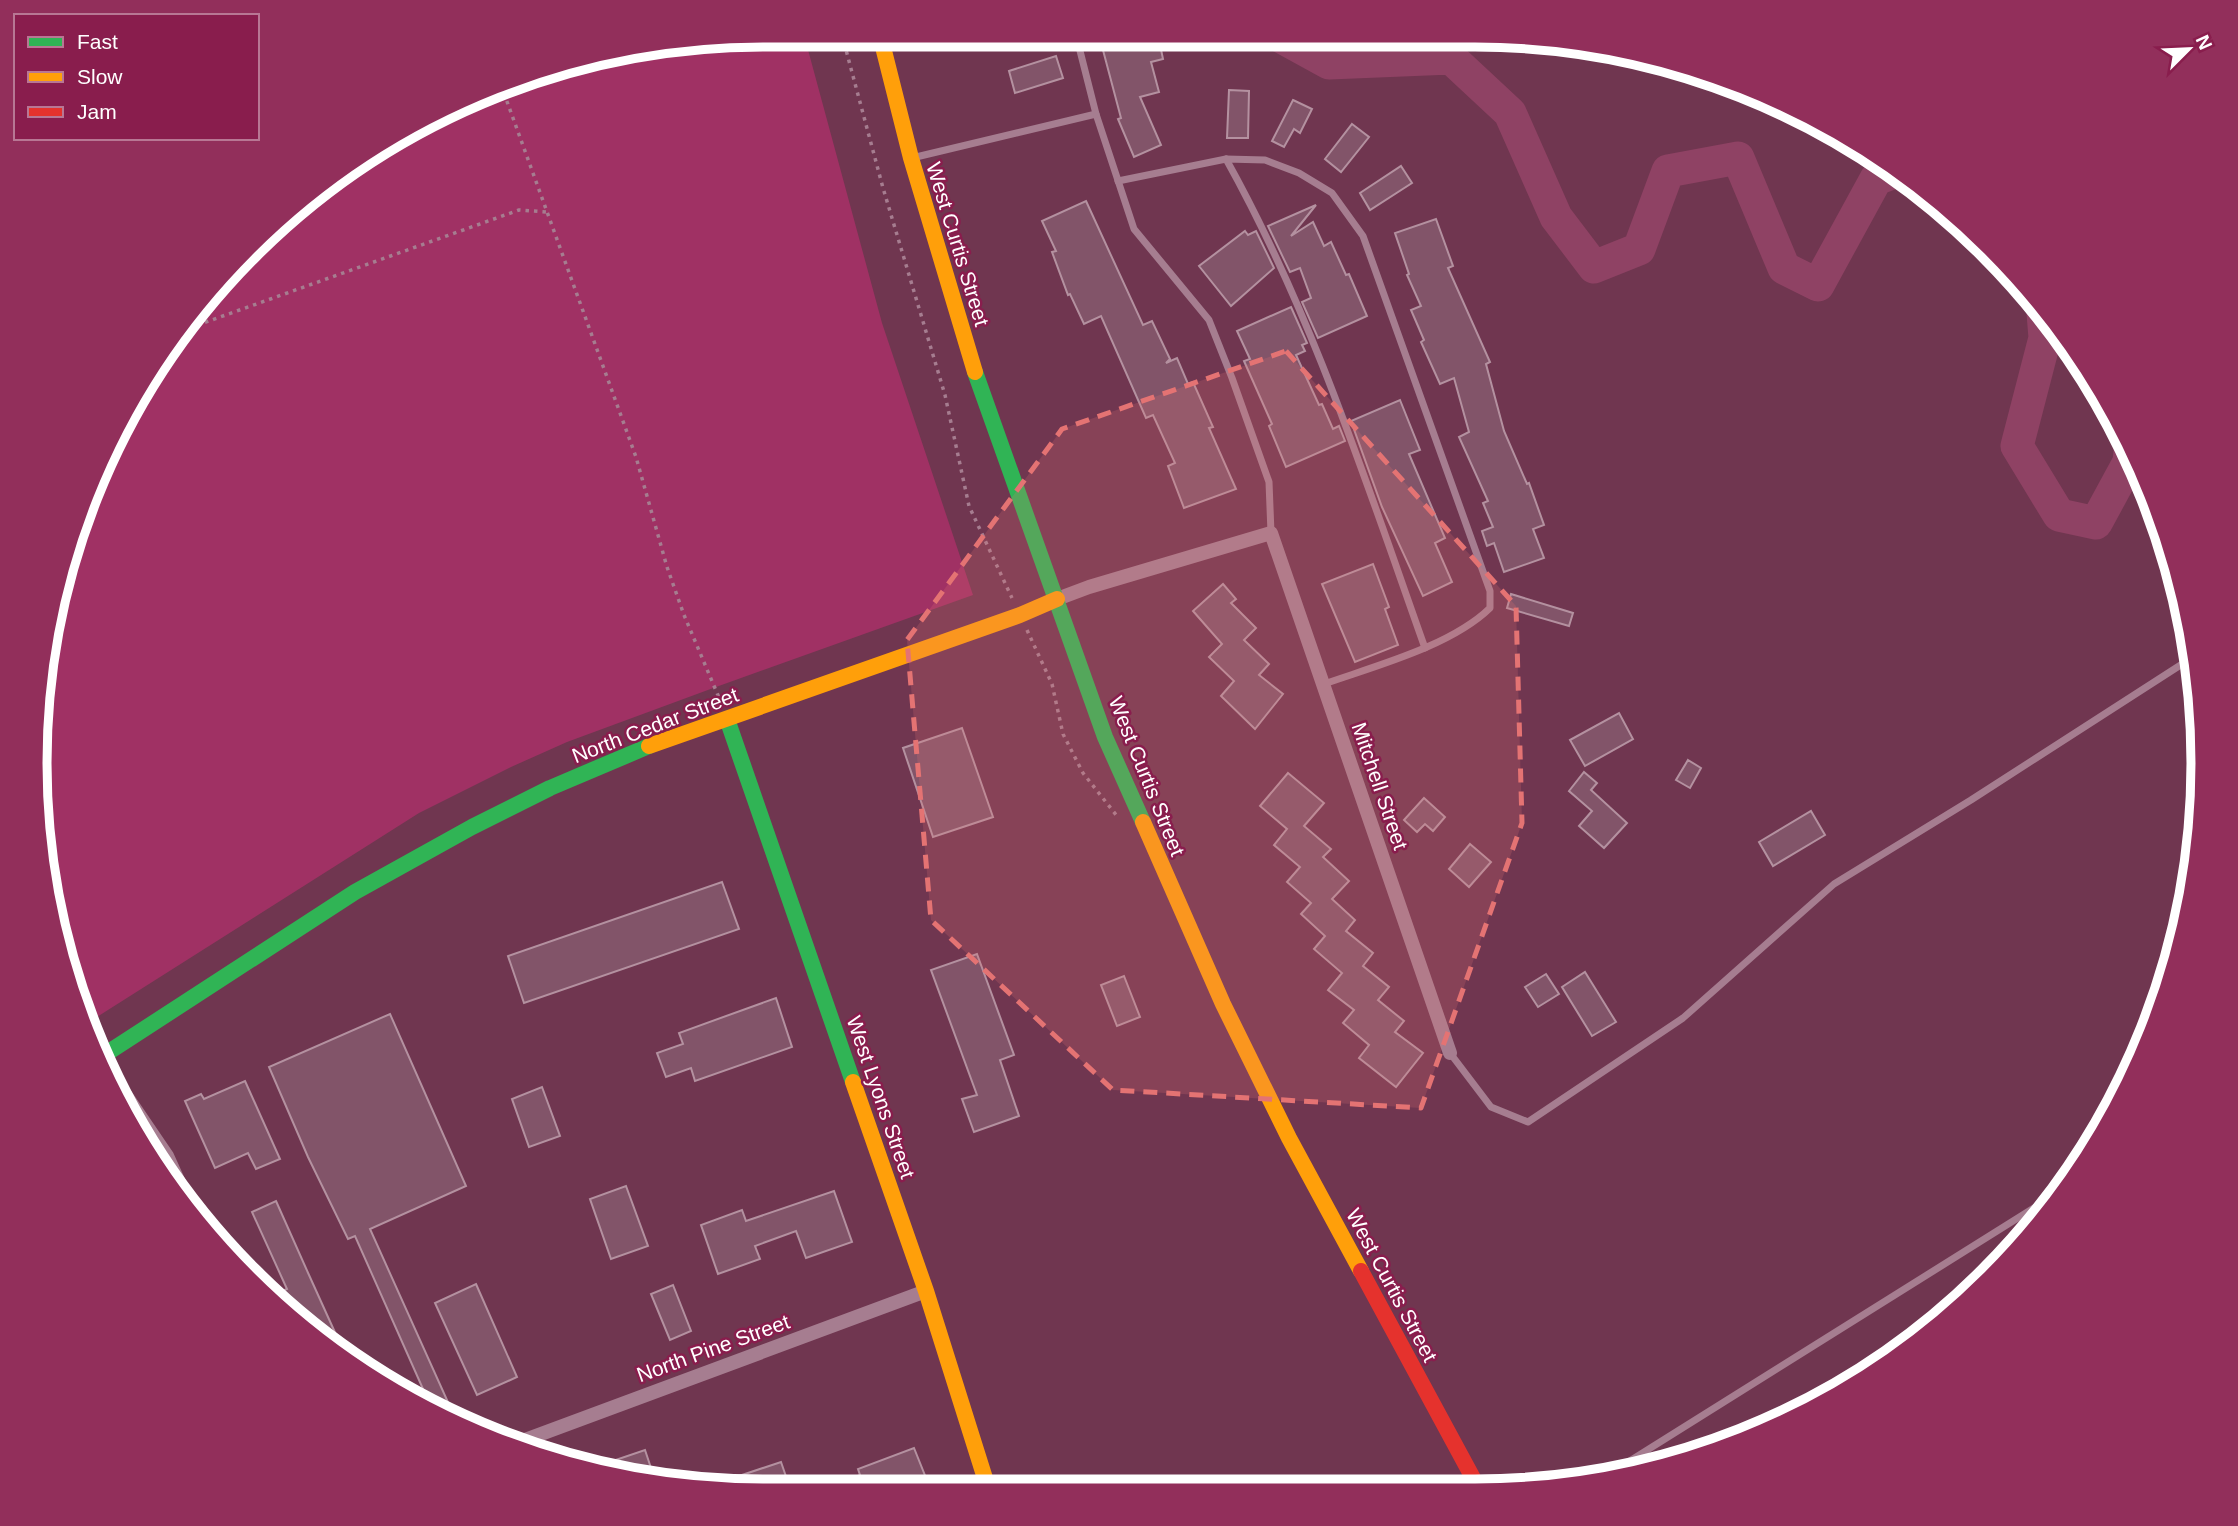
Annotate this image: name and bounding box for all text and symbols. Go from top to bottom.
legend [14,14,259,140]
north arrow [2154,14,2224,84]
text: Fast [77,30,118,53]
text: N [2192,32,2216,53]
text: Slow [77,65,123,88]
text: Jam [77,100,117,123]
street label: West Curtis Street [922,159,994,329]
street label: North Cedar Street [569,683,742,767]
street label: West Curtis Street [1104,693,1190,859]
street label: Mitchell Street [1347,719,1413,853]
street label: West Lyons Street [842,1013,920,1181]
street label: West Curtis Street [1342,1205,1442,1366]
street label: North Pine Street [633,1310,793,1386]

